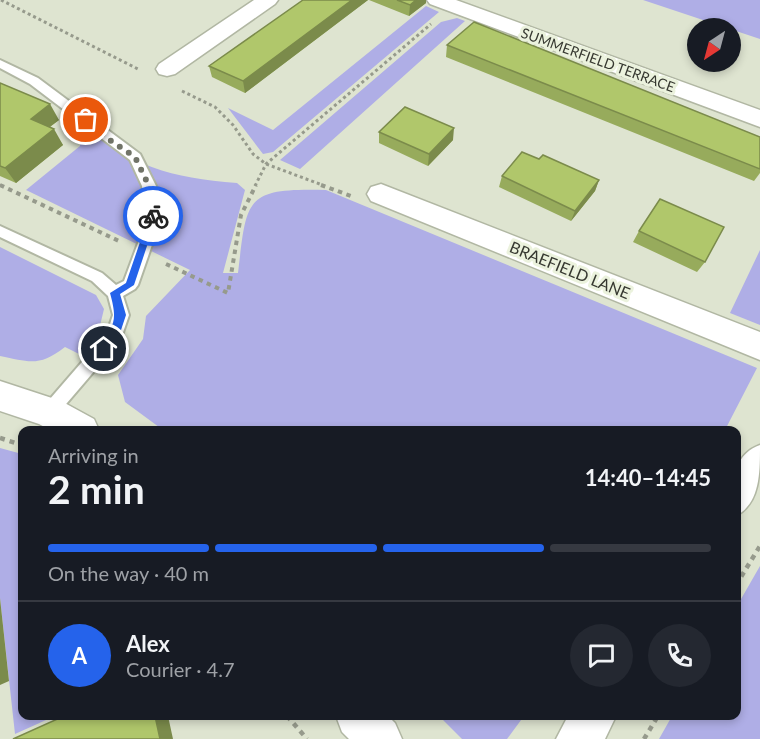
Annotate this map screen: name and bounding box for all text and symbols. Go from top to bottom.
north arrow [687,18,741,72]
map controls [687,18,741,72]
street label: SUMMERFIELD TERRACE [519,24,677,95]
pin [60,94,111,145]
icon: bag [69,103,102,136]
courier [123,186,183,246]
icon: bike [137,200,170,233]
street label: BRAEFIELD LANE [507,237,633,302]
pin [78,323,129,374]
icon: home [87,332,120,365]
text: Arriving in [48,443,139,467]
text: 14:40–14:45 [585,464,711,491]
text: 2 min [48,466,145,512]
text: On the way · 40 m [48,561,209,585]
button: chat [570,624,633,687]
button: phone [648,624,711,687]
text: Alex [126,630,170,657]
text: A [72,642,87,669]
text: Courier · 4.7 [126,657,235,681]

